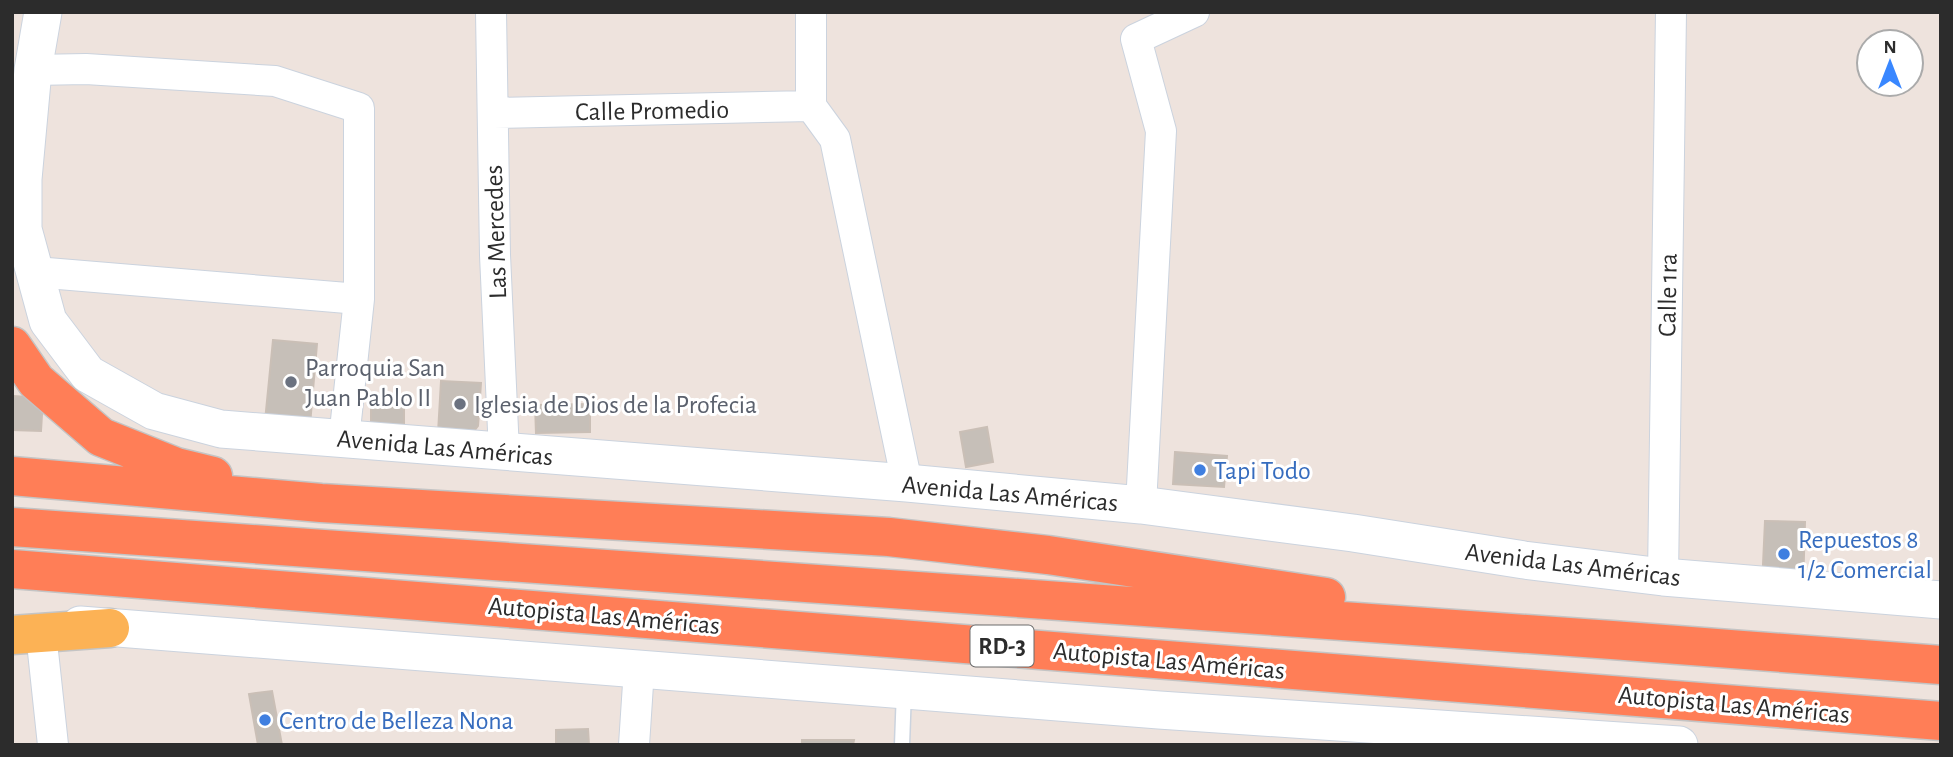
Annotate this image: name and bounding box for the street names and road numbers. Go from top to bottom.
street label: Calle Promedio [575,97,729,125]
street label: Las Mercedes [481,164,511,299]
street label: Calle 1ra [1654,253,1682,337]
street label: Avenida Las Américas [336,426,554,470]
street label: Avenida Las Américas [901,472,1119,516]
street label: Avenida Las Américas [1464,539,1682,591]
street label: Autopista Las Américas [487,593,721,639]
road number: RD-3 [970,626,1034,666]
street label: Autopista Las Américas [1052,638,1286,684]
street label: Autopista Las Américas [1617,682,1851,728]

